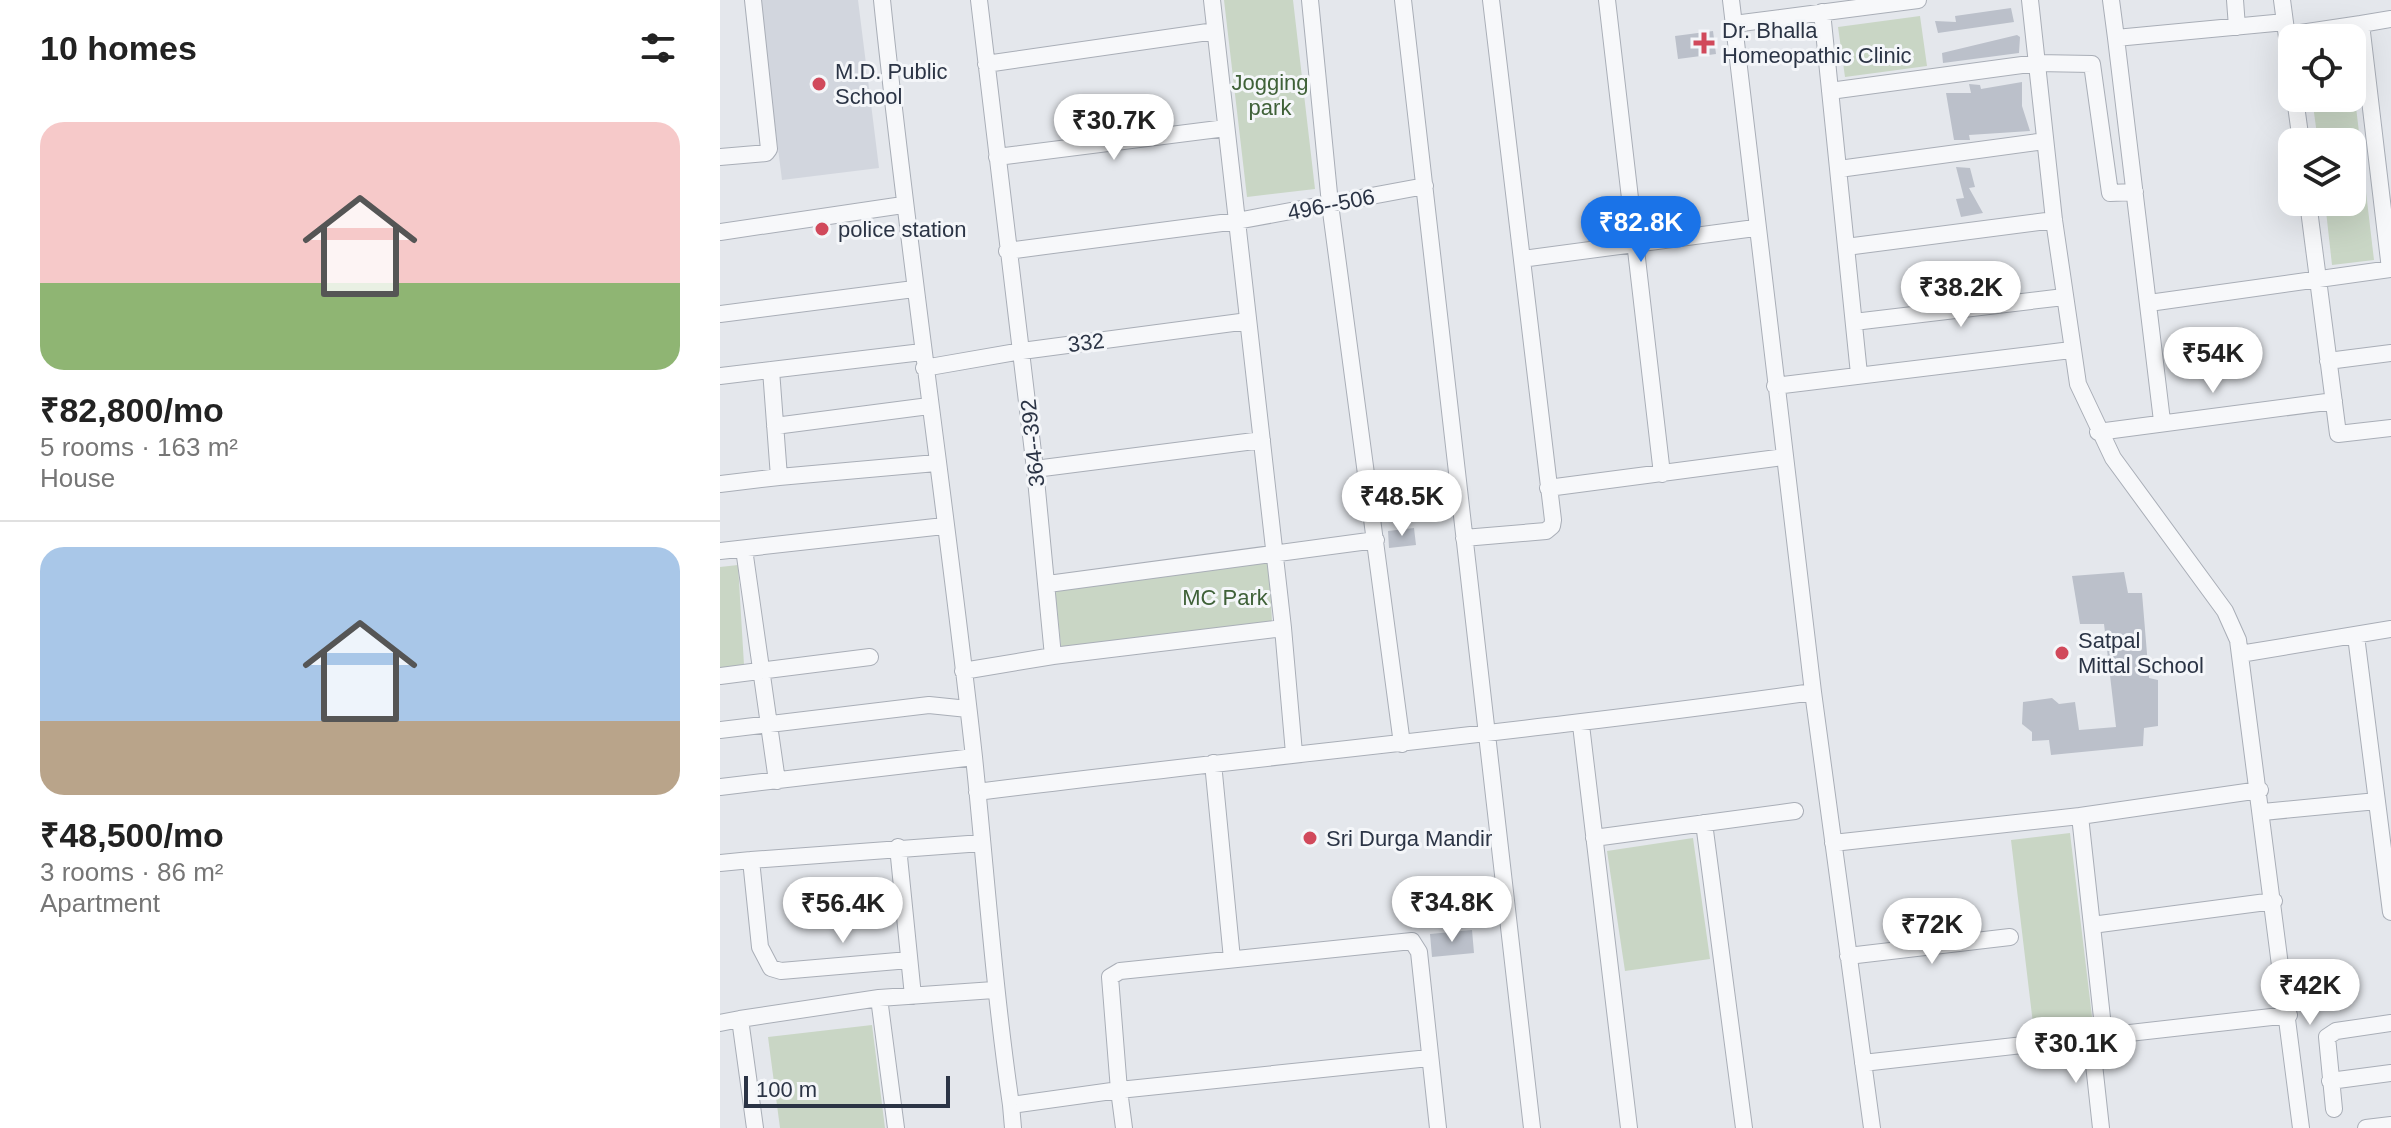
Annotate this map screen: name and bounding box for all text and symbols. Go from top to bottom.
place label: Dr. Bhalla Homeopathic Clinic [1722,18,1912,68]
map controls [2278,24,2366,216]
button: locate [2278,24,2366,112]
icon: filters [636,26,680,70]
text: 10 homes [40,29,197,67]
marker: Dr. Bhalla Homeopathic Clinic [1693,32,1715,54]
place label: M.D. Public School [835,59,947,109]
park label: Jogging park [1231,70,1309,120]
marker: M.D. Public School [810,75,828,93]
pin: ₹30.7K [1049,94,1179,162]
text: ₹30.7K [1072,105,1156,135]
button: layers [2278,128,2366,216]
icon: home [288,174,432,318]
street label: 496--506 [1285,184,1377,225]
pin: ₹82.8K [1576,196,1706,264]
text: ₹82.8K [1599,207,1683,237]
place label: police station [838,217,966,242]
marker: police station [813,220,831,238]
pin: ₹38.2K [1896,261,2026,329]
text: ₹38.2K [1919,272,2003,302]
pin: ₹54K [2166,327,2260,395]
street label: 332 [1066,328,1106,357]
text: ₹54K [2182,338,2244,368]
text: ₹82,800/mo [40,391,224,429]
street label: 364--392 [1015,398,1050,488]
text: 5 rooms · 163 m² [40,432,238,462]
text: House [40,463,115,493]
pin: ₹48.5K [1337,470,1467,538]
text: ₹48.5K [1360,481,1444,511]
park label: MC Park [1182,585,1269,610]
icon: home [288,599,432,743]
place label: Satpal Mittal School [2078,628,2204,678]
marker: Satpal Mittal School [2053,644,2071,662]
text: ₹48,500/mo [40,816,224,854]
place label: Sri Durga Mandir [1326,826,1492,851]
marker: Sri Durga Mandir [1301,829,1319,847]
text: 3 rooms · 86 m² [40,857,224,887]
pin: ₹34.8K [1387,876,1517,944]
pin: ₹56.4K [778,877,908,945]
text: ₹34.8K [1410,887,1494,917]
text: Apartment [40,888,160,918]
text: ₹56.4K [801,888,885,918]
pin: ₹72K [1885,898,1979,966]
text: ₹72K [1901,909,1963,939]
pin: ₹42K [2263,959,2357,1027]
text: ₹42K [2279,970,2341,1000]
pin: ₹30.1K [2011,1017,2141,1085]
text: ₹30.1K [2034,1028,2118,1058]
scale bar [744,1072,950,1108]
text: 100 m [756,1077,817,1102]

